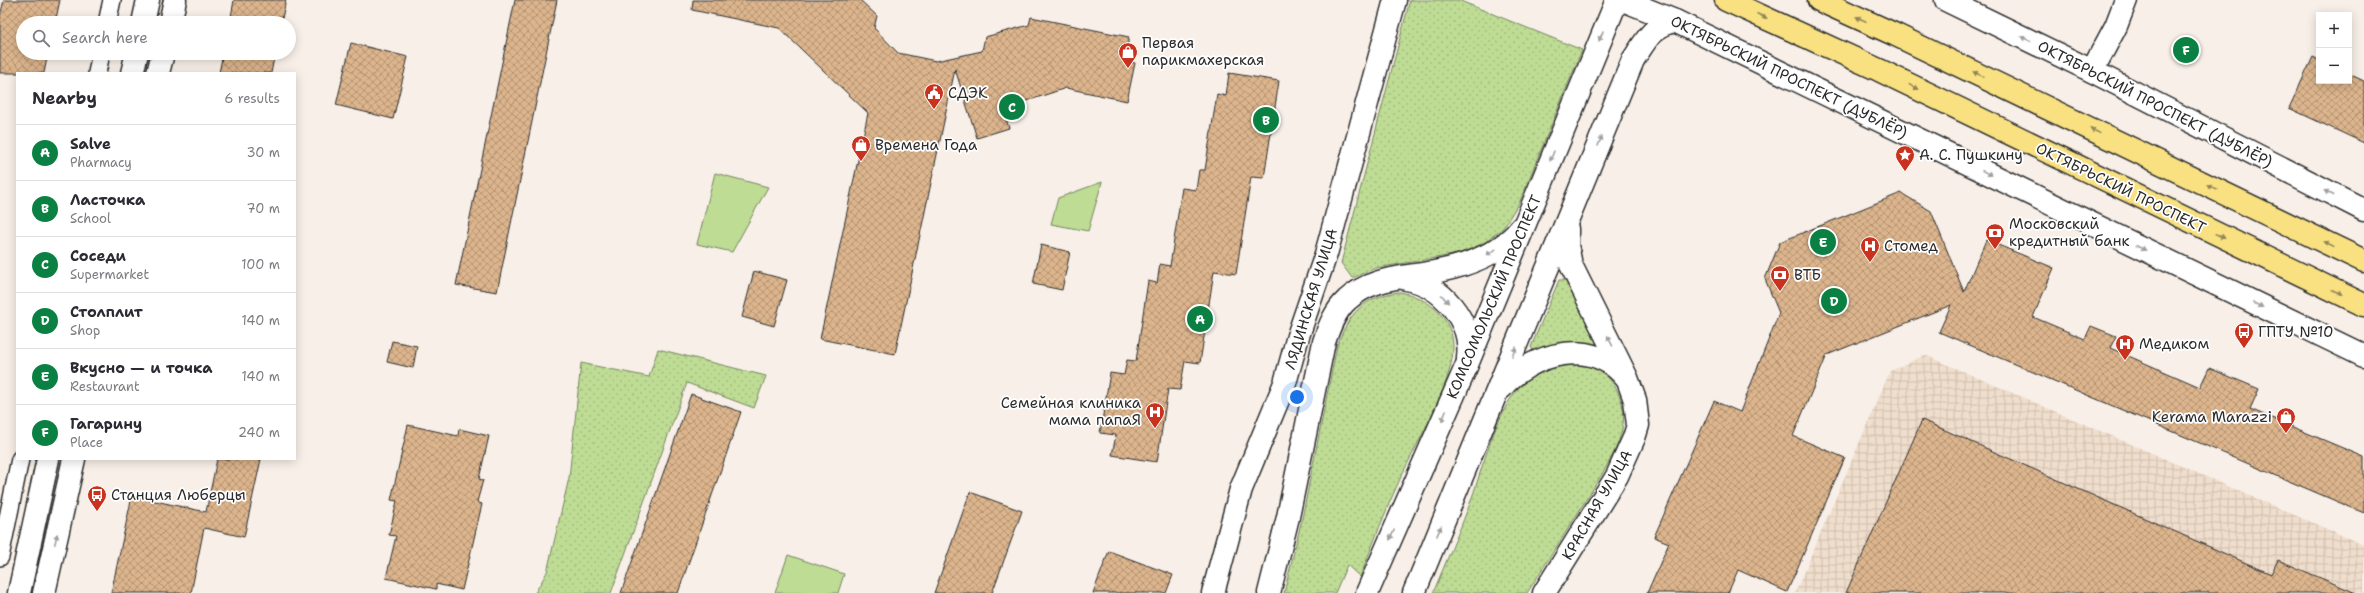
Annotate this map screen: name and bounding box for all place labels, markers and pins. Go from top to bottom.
place label: Первая парикмахерская [1142,33,1264,70]
pin: F [2173,35,2199,65]
shop icon: Первая парикмахерская [1117,41,1139,69]
public building icon: СДЭК [923,82,945,110]
place label: СДЭК [948,83,988,103]
pin: C [999,92,1025,122]
pin: B [1253,105,1279,135]
shop icon: Времена Года [850,134,872,162]
place label: Времена Года [875,135,978,155]
place icon: А. С. Пушкину [1894,144,1916,172]
place label: А. С. Пушкину [1919,145,2023,165]
place label: Московский кредитный банк [2009,214,2129,251]
bank icon: Московский кредитный банк [1984,222,2006,250]
pin: E [1810,227,1836,257]
hospital icon: Стомед [1859,235,1881,263]
place label: Стомед [1884,236,1938,256]
bank icon: ВТБ [1769,264,1791,292]
place label: ВТБ [1794,265,1821,285]
pin: D [1821,286,1847,316]
pin: A [1187,304,1213,334]
bus stop icon: ГПТУ №10 [2233,321,2255,349]
place label: ГПТУ №10 [2258,322,2334,342]
hospital icon: Медиком [2114,333,2136,361]
place label: Медиком [2139,334,2209,354]
place label: Семейная клиника мама папаЯ [1001,393,1142,430]
hospital icon: Семейная клиника мама папаЯ [1144,401,1166,429]
shop icon: Kerama Marazzi [2275,406,2297,434]
place label: Kerama Marazzi [2152,407,2272,427]
bus stop icon: Станция Люберцы [86,484,108,512]
place label: Станция Люберцы [111,485,246,505]

